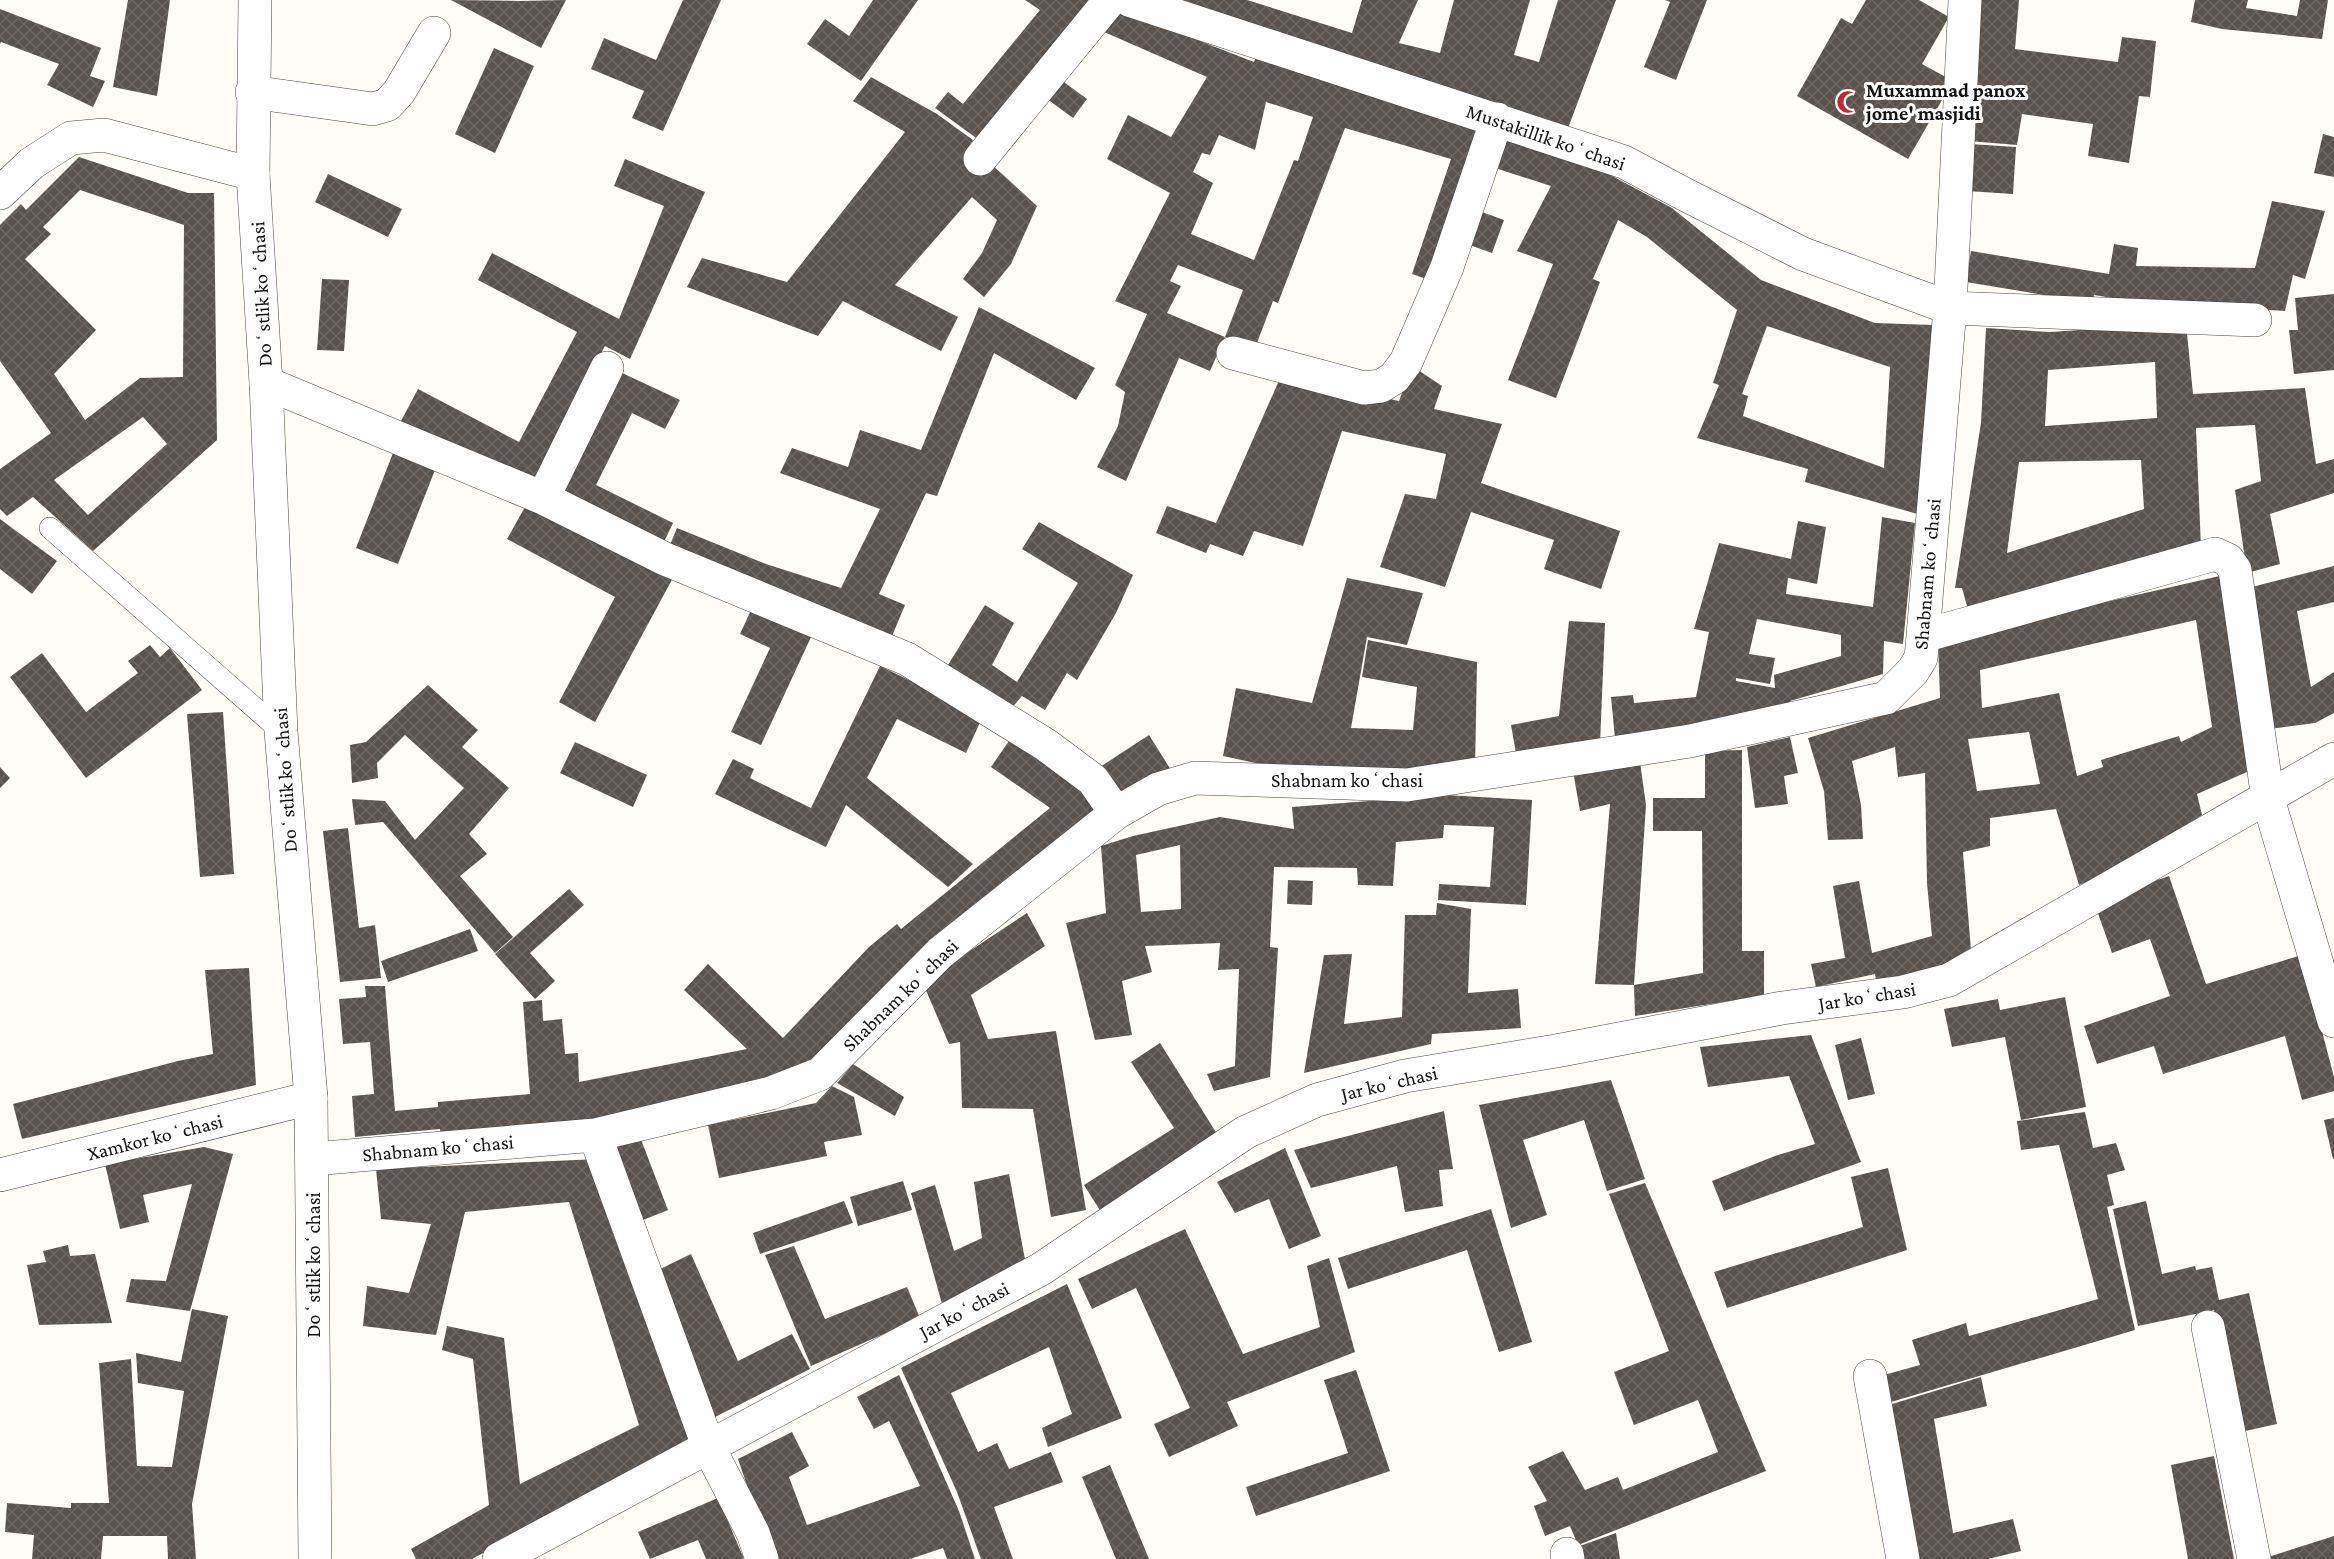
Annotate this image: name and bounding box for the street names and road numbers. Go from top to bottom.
street label: Mustakillik koʻchasi [1463,99,1629,175]
street label: Doʻstlik koʻchasi [246,221,276,367]
street label: Shabnam koʻchasi [1909,497,1945,651]
street label: Doʻstlik koʻchasi [269,707,301,853]
street label: Shabnam koʻchasi [1271,769,1423,791]
street label: Shabnam koʻchasi [838,934,962,1056]
street label: Jar koʻchasi [1815,977,1917,1016]
street label: Jar koʻchasi [1337,1061,1440,1106]
street label: Xamkor koʻchasi [85,1110,225,1164]
street label: Shabnam koʻchasi [361,1130,515,1166]
street label: Doʻstlik koʻchasi [302,1192,324,1338]
street label: Jar koʻchasi [914,1277,1013,1345]

